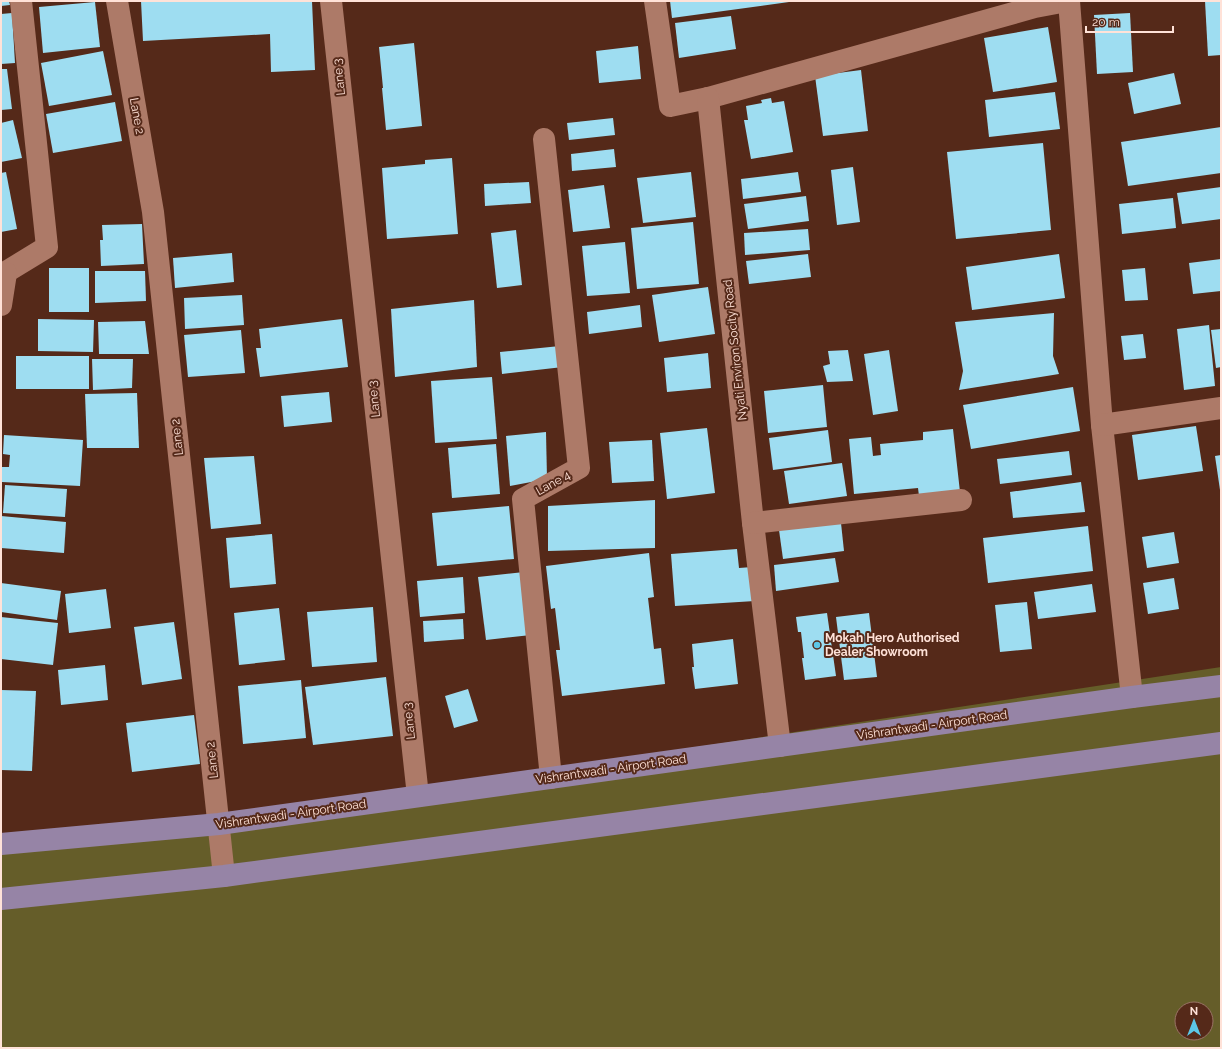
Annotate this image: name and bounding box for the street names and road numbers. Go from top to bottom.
street label: Lane 3 [330,58,348,96]
street label: Lane 2 [127,97,147,135]
street label: Nyati Environ Socity Road [721,279,749,421]
street label: Lane 3 [365,380,383,418]
street label: Lane 2 [168,418,186,456]
street label: Lane 4 [533,468,573,498]
street label: Lane 3 [400,702,418,740]
street label: Vishrantwadi - Airport Road [856,708,1008,742]
street label: Lane 2 [203,741,221,779]
street label: Vishrantwadi - Airport Road [535,752,687,786]
street label: Vishrantwadi - Airport Road [215,797,367,831]

